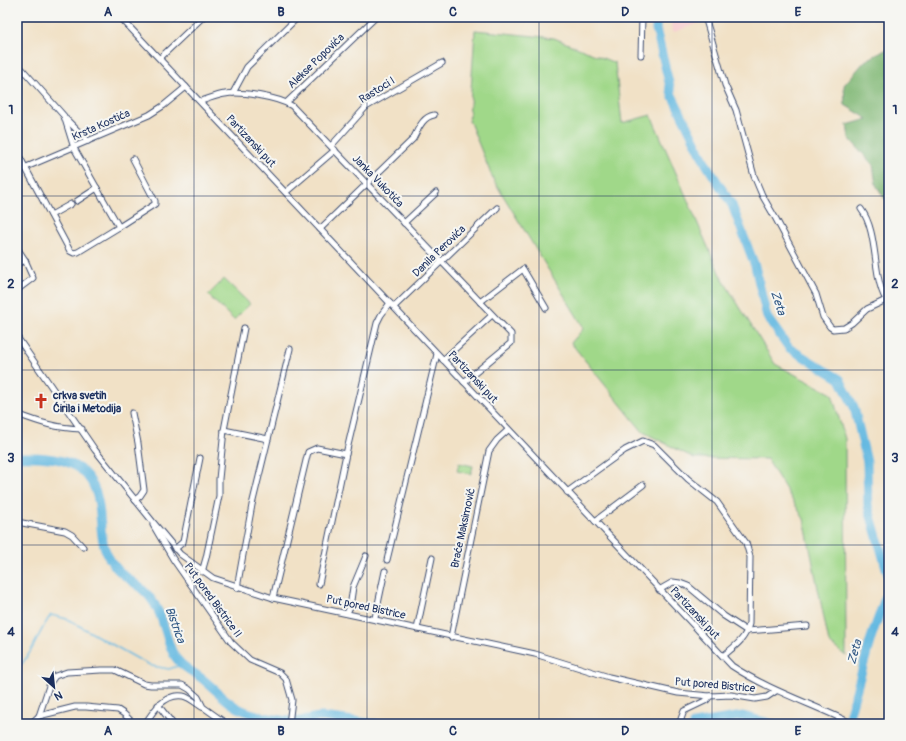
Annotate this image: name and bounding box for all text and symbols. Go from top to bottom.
text: A [104,4,113,20]
text: B [277,4,285,20]
text: C [449,4,457,20]
text: D [621,4,629,20]
text: E [795,4,802,20]
street label: Alekse Popovića [285,31,347,91]
street label: Rastoci I [357,74,397,106]
text: 1 [8,102,14,118]
text: 1 [892,102,898,118]
street label: Krsta Kostića [70,106,132,144]
street label: Partizanski put [224,112,279,170]
street label: Janka Vukotića [350,152,406,210]
street label: Danila Perovića [410,222,468,280]
text: 2 [7,276,15,292]
text: 2 [891,276,899,292]
water label: Zeta [767,289,789,318]
street label: Partizanski put [446,348,501,406]
place label: crkva svetih Ćirila i Metodija [52,389,121,415]
church icon: crkva svetih Ćirila i Metodija [32,392,50,410]
text: 3 [7,450,15,466]
text: 3 [891,450,899,466]
street label: Braće Maksimović [448,487,478,569]
street label: Put pored Bistrice II [181,560,245,640]
street label: Partizanski put [668,584,723,642]
street label: Put pored Bistrice [325,592,407,622]
water label: Bistrica [162,605,189,646]
text: 4 [7,624,15,640]
text: 4 [891,624,899,640]
water label: Zeta [844,637,866,666]
north arrow [34,667,74,707]
street label: Put pored Bistrice [674,675,756,695]
text: N [52,688,65,703]
text: A [104,723,113,739]
text: B [277,723,285,739]
text: C [449,723,457,739]
text: D [621,723,629,739]
text: E [795,723,802,739]

